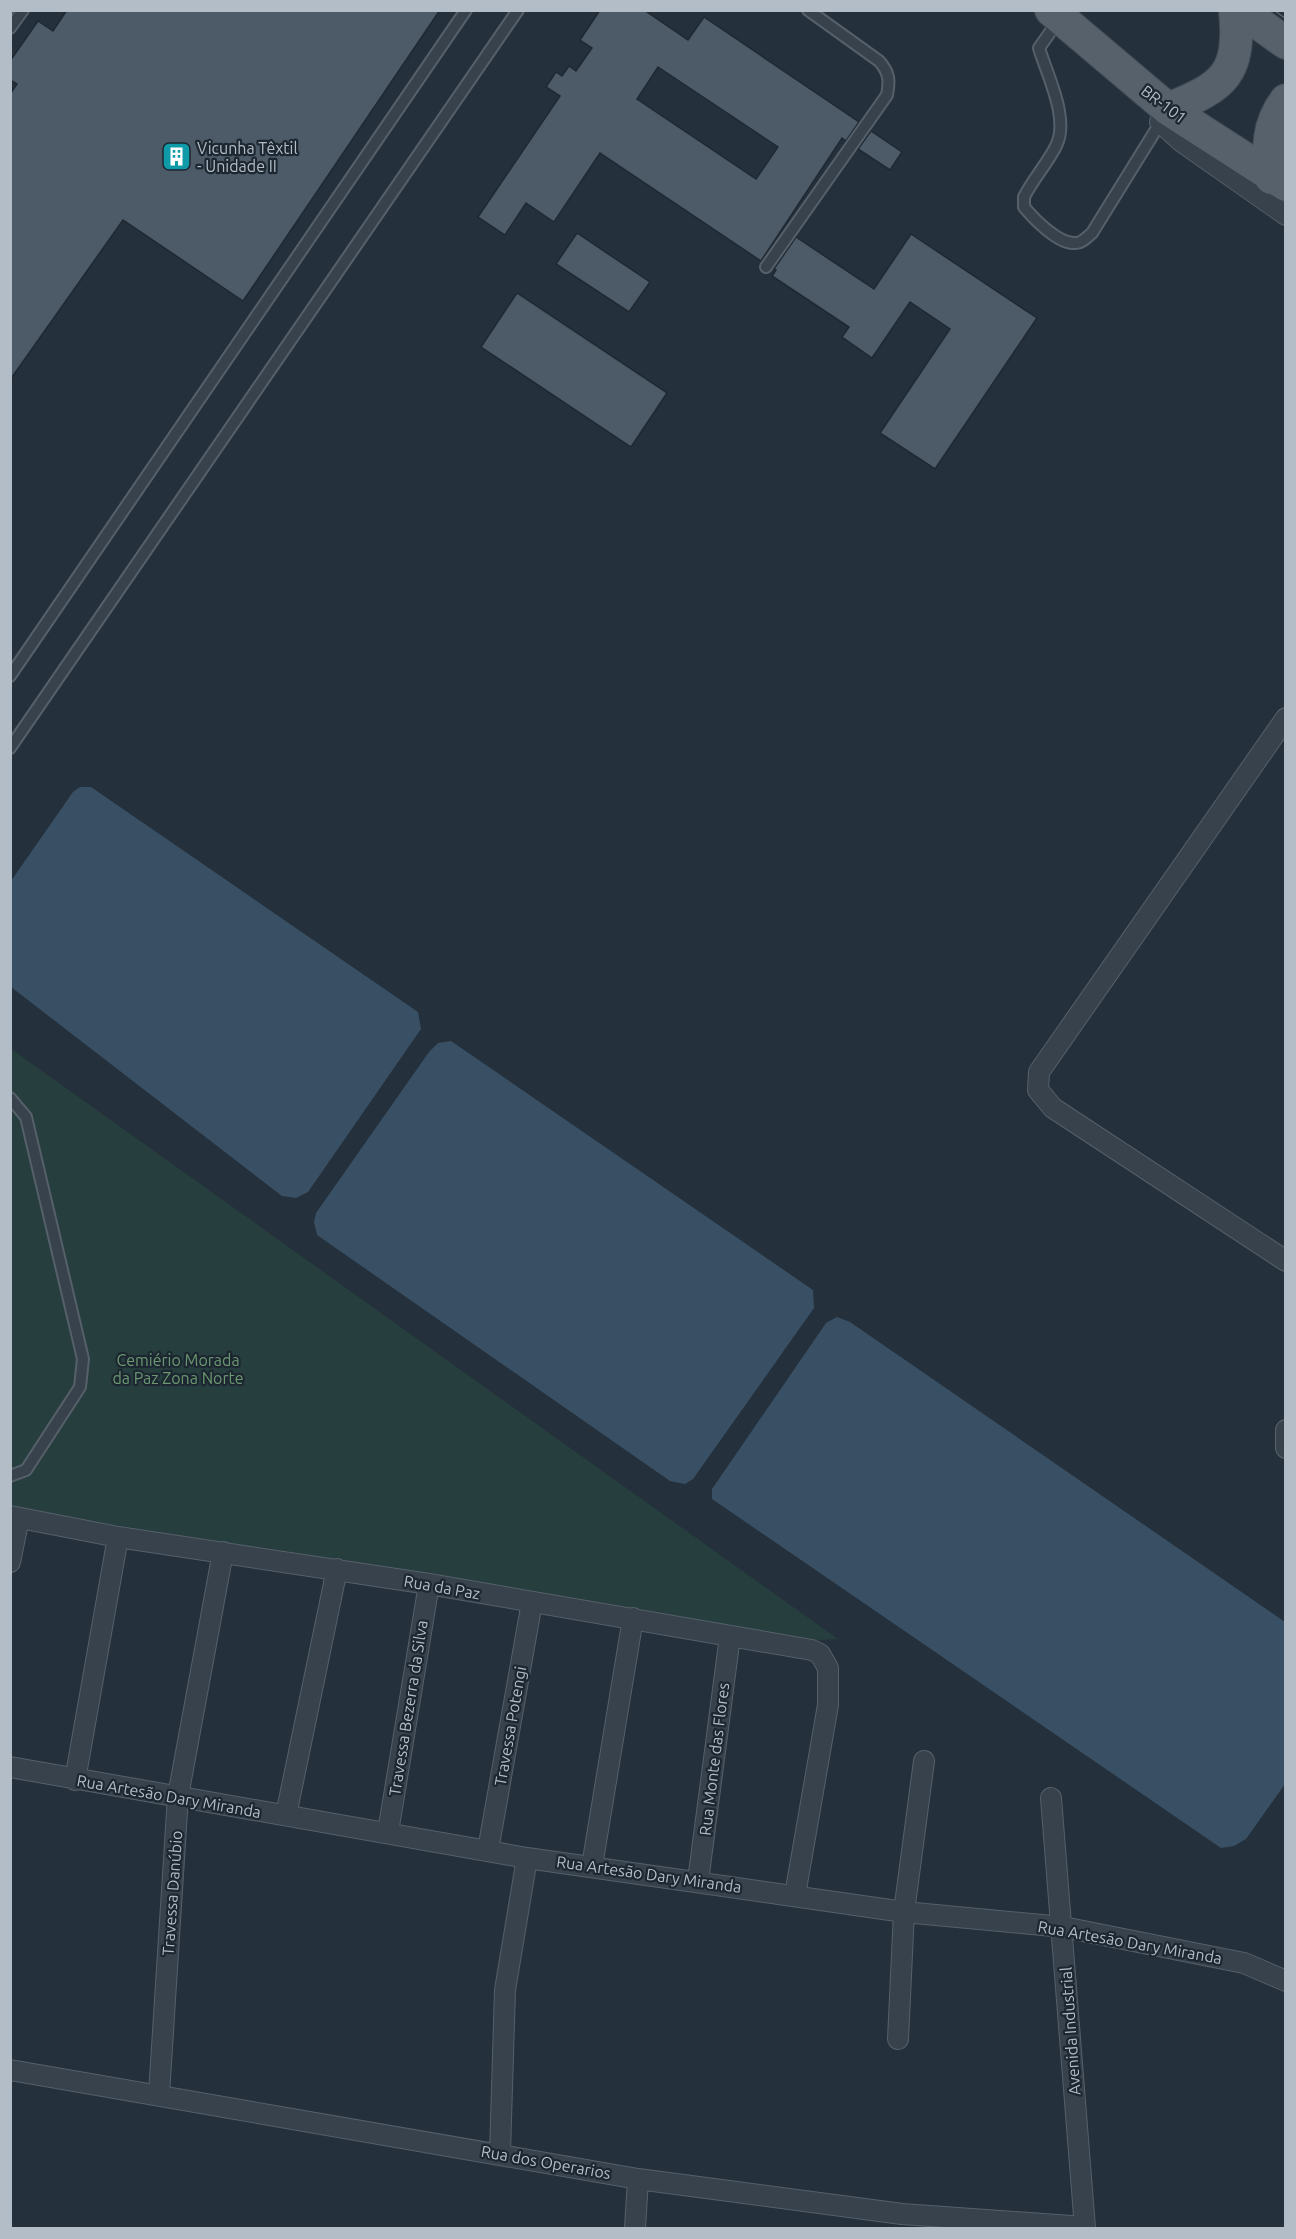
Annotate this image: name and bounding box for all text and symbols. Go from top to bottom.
street label: BR-101 [1138,81,1190,127]
place label: Vicunha Têxtil - Unidade II [197,139,298,175]
building icon: Vicunha Têxtil - Unidade II [160,141,192,173]
park label: Cemiério Morada da Paz Zona Norte [112,1351,244,1387]
street label: Rua da Paz [402,1571,482,1603]
street label: Travessa Bezerra da Silva [385,1619,431,1797]
street label: Travessa Potengi [491,1665,529,1787]
street label: Rua Monte das Flores [696,1681,732,1837]
street label: Rua Artesão Dary Miranda [75,1771,263,1821]
street label: Travessa Danúbio [159,1830,185,1956]
street label: Rua Artesão Dary Miranda [555,1852,743,1896]
street label: Rua Artesão Dary Miranda [1036,1917,1224,1967]
street label: Avenida Industrial [1057,1966,1083,2096]
street label: Rua dos Operarios [480,2142,612,2182]

